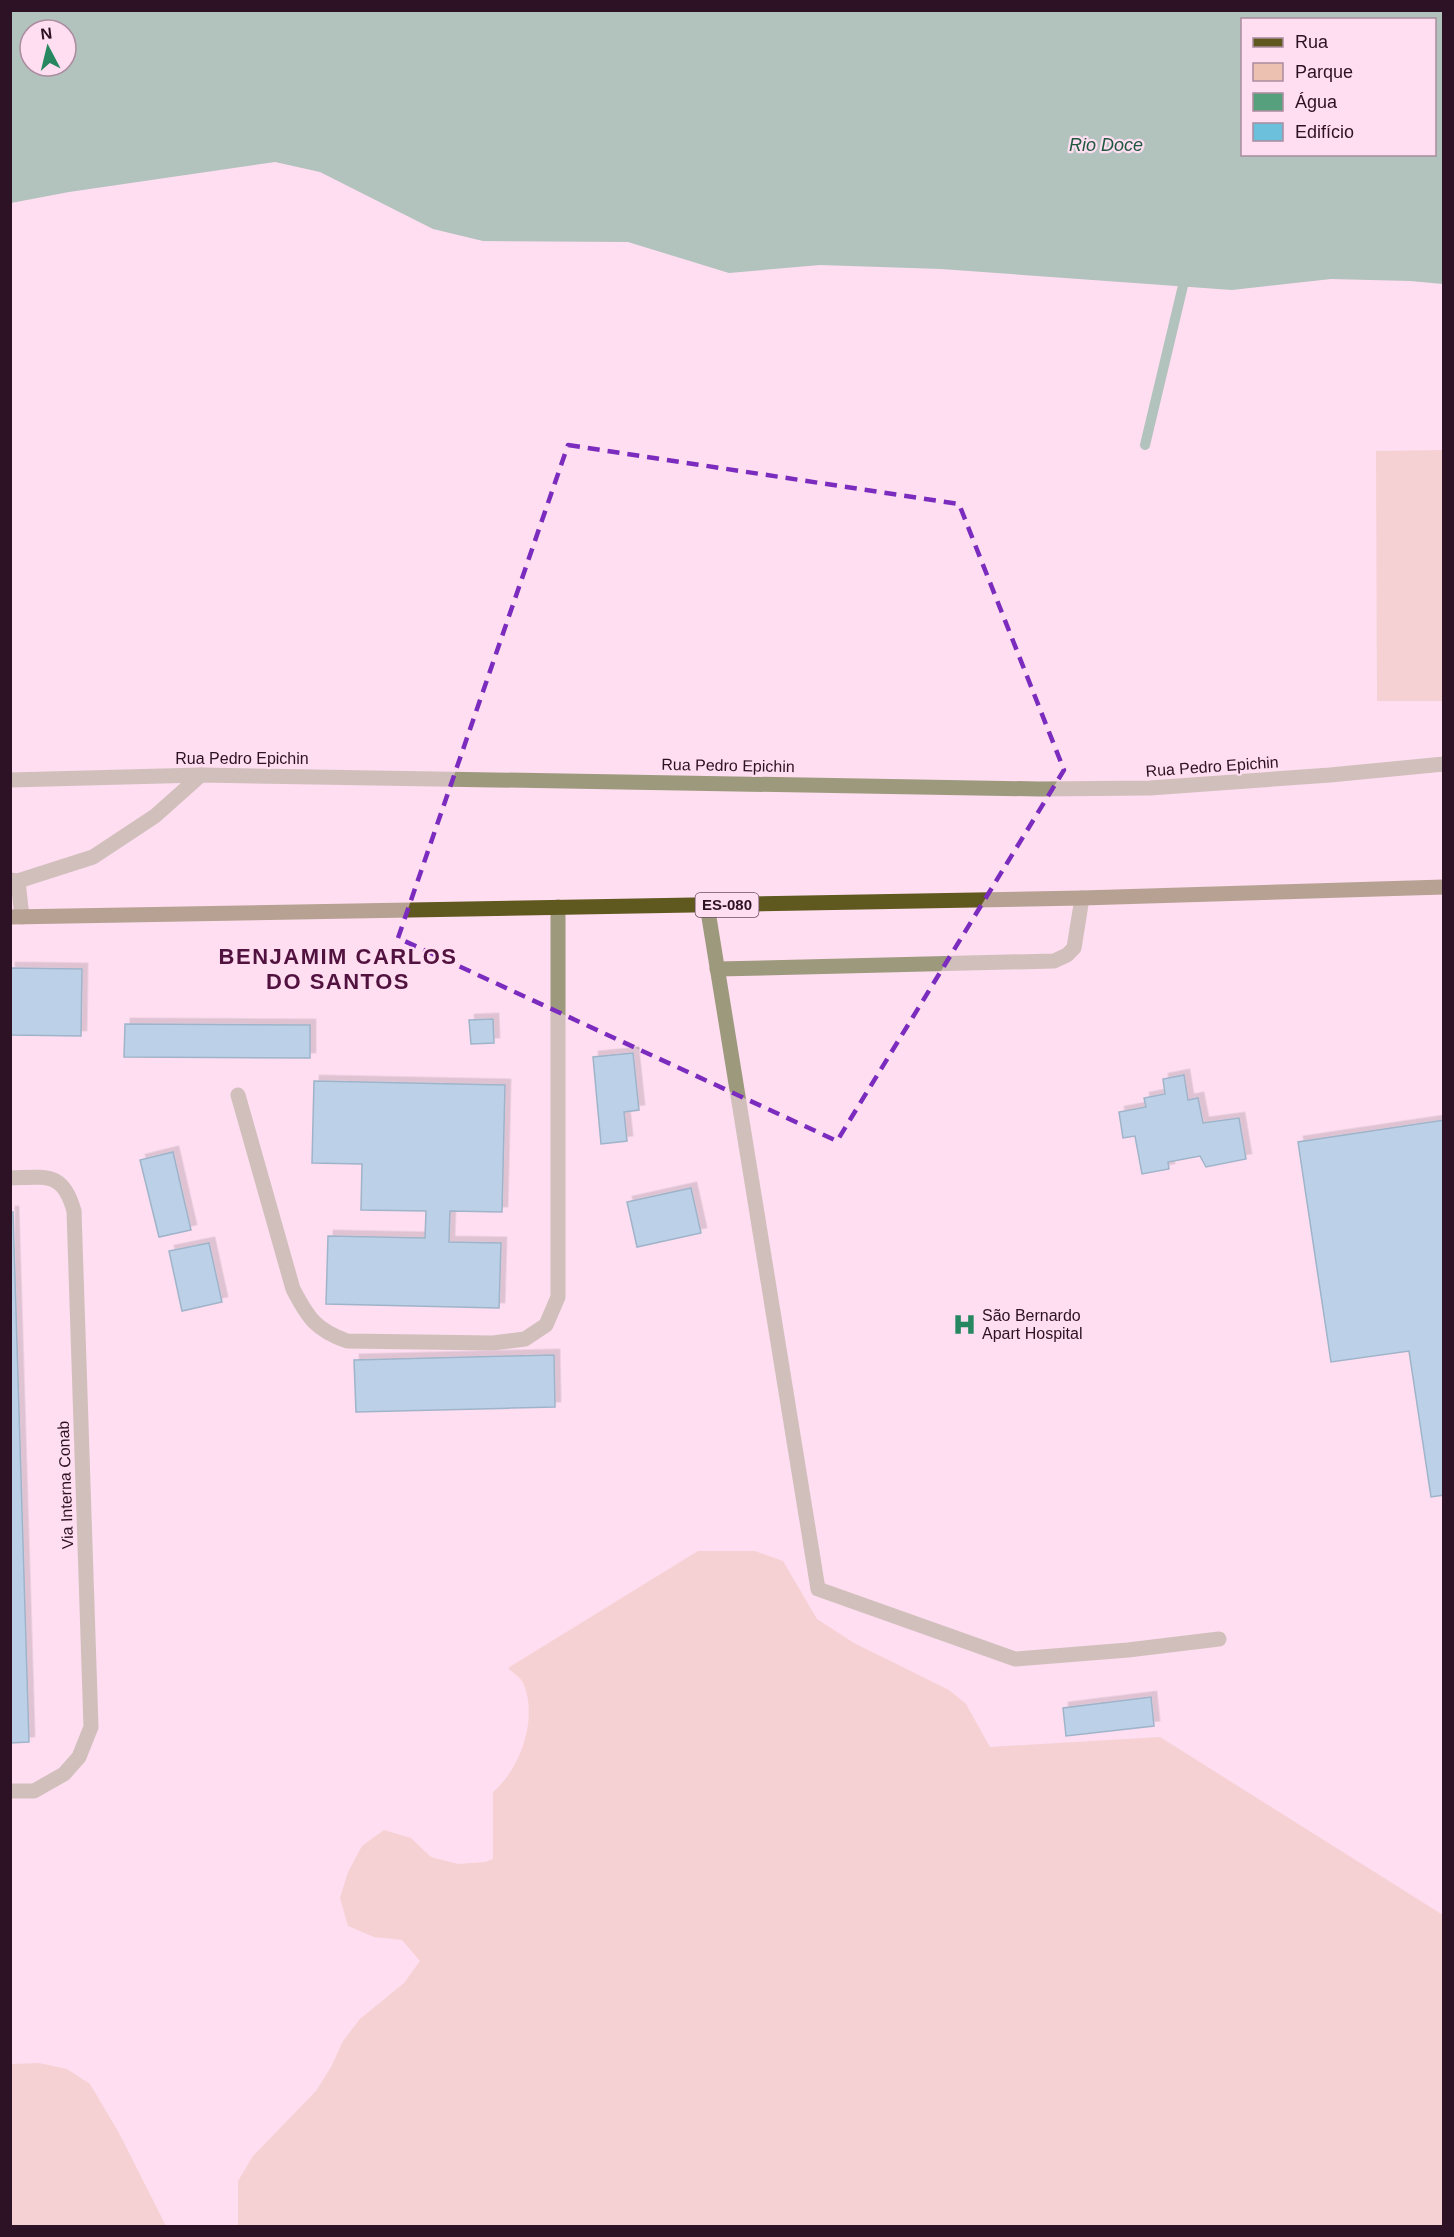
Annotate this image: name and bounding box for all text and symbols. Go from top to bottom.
north arrow [18,18,78,78]
legend [1241,18,1436,156]
text: N [39,24,53,43]
text: Rua [1295,32,1329,52]
text: Parque [1295,62,1353,82]
text: Água [1295,92,1338,112]
text: Edifício [1295,122,1354,142]
water label: Rio Doce [1069,135,1143,155]
street label: Rua Pedro Epichin [175,750,309,767]
street label: Rua Pedro Epichin [1145,753,1279,780]
street label: Rua Pedro Epichin [661,756,795,775]
road number: ES-080 [696,893,758,917]
district label: BENJAMIM CARLOS DO SANTOS [219,944,457,994]
place label: São Bernardo Apart Hospital [982,1307,1083,1342]
hospital icon: São Bernardo Apart Hospital [951,1311,977,1337]
street label: Via Interna Conab [55,1420,76,1550]

